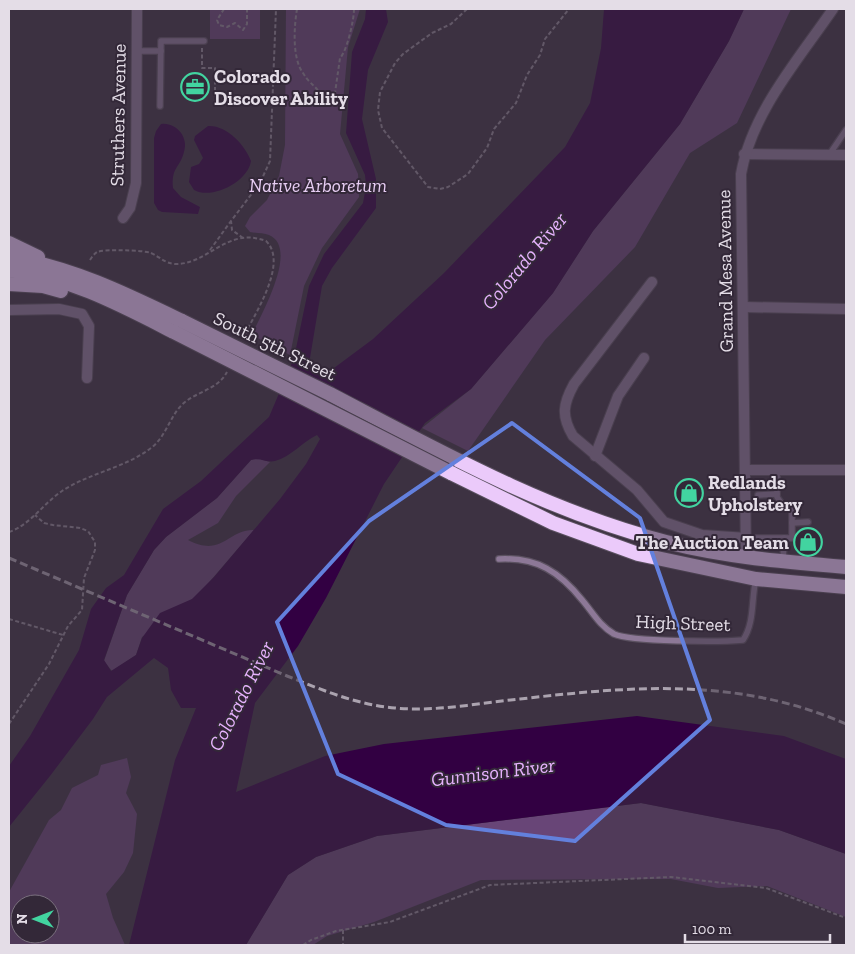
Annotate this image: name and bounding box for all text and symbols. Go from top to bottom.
street label: Struthers Avenue [105,43,131,187]
place label: Colorado Discover Ability [214,65,348,110]
office icon: Colorado Discover Ability [180,72,210,102]
park label: Native Arboretum [249,174,387,197]
street label: Grand Mesa Avenue [712,189,738,352]
water label: Colorado River [476,207,572,315]
street label: South 5th Street [210,306,340,386]
place label: Redlands Upholstery [708,471,802,516]
shop icon: Redlands Upholstery [674,478,704,508]
shop icon: The Auction Team [793,527,823,557]
place label: The Auction Team [636,531,789,554]
street label: High Street [635,610,731,636]
water label: Colorado River [203,637,279,755]
water label: Gunnison River [430,752,556,791]
north arrow [10,894,60,944]
scale bar [685,912,830,944]
text: N [14,913,31,924]
text: 100 m [692,920,731,938]

